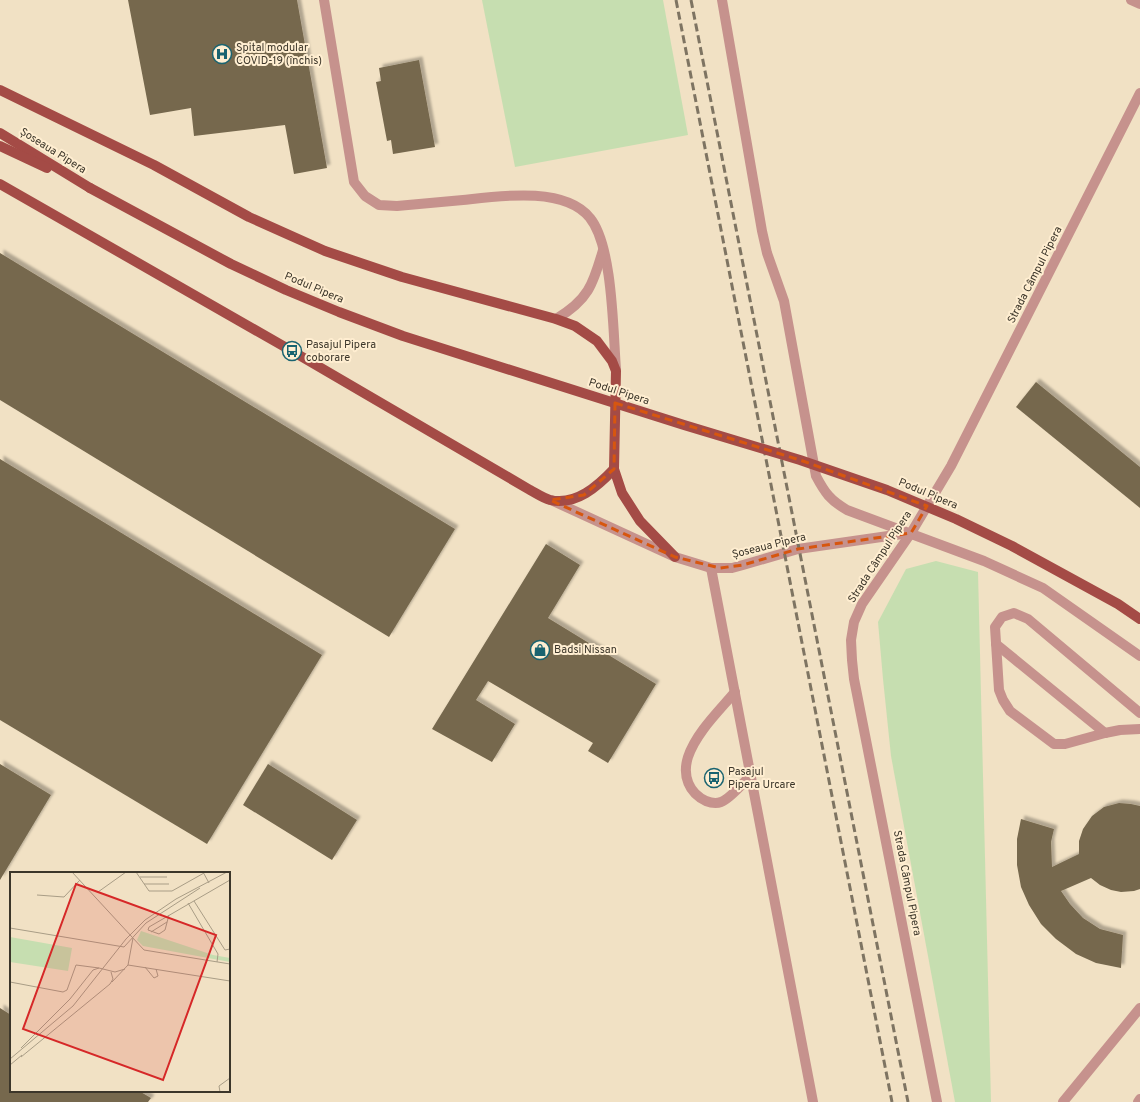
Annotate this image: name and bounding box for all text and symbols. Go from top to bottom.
place label: Spital modular COVID-19 (închis) [236,41,322,68]
hospital icon: Spital modular COVID-19 (închis) [211,43,233,65]
street label: Șoseaua Pipera [17,125,89,177]
street label: Strada Câmpul Pipera [1004,224,1066,326]
street label: Podul Pipera [282,269,346,307]
place label: Pasajul Pipera coborare [306,338,376,365]
bus stop icon: Pasajul Pipera coborare [281,340,303,362]
street label: Podul Pipera [587,376,651,408]
street label: Podul Pipera [896,475,960,513]
street label: Strada Câmpul Pipera [845,508,915,606]
street label: Șoseaua Pipera [731,530,808,562]
shop icon: Badsi Nissan [529,639,551,661]
place label: Badsi Nissan [554,643,617,657]
place label: Pasajul Pipera Urcare [728,765,795,792]
bus stop icon: Pasajul Pipera Urcare [703,767,725,789]
street label: Strada Câmpul Pipera [890,829,924,937]
inset map [10,872,230,1092]

